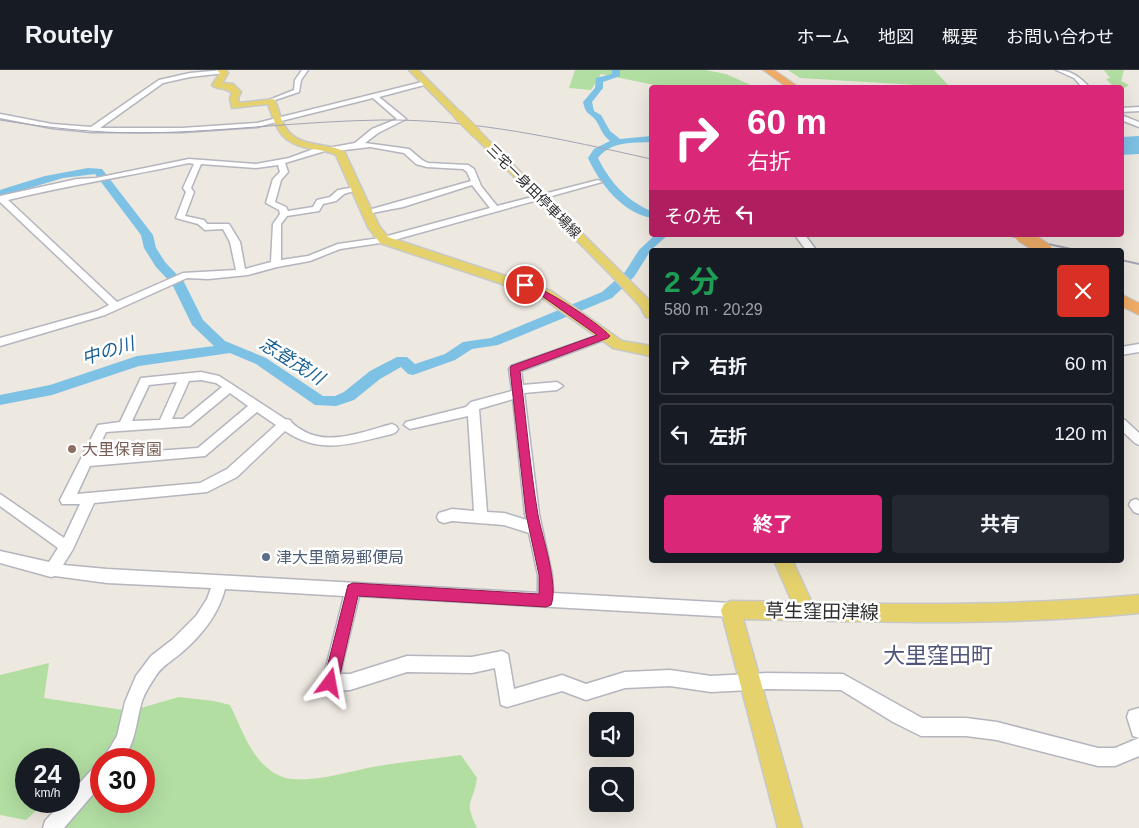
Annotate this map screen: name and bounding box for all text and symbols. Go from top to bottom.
text: Routely [25,21,113,48]
text: ホーム [797,27,850,47]
text: 地図 [878,27,914,47]
text: 概要 [942,27,978,47]
text: お問い合わせ [1006,27,1114,47]
text: 60 m [747,102,827,141]
icon: right [664,105,729,170]
street label: 三宅一身田停車場線 [484,141,584,241]
text: 右折 [747,149,791,174]
icon: left [731,200,759,228]
text: その先 [664,206,721,227]
pin [504,264,546,306]
text: 2 分 [664,265,719,298]
button: close [1057,265,1109,317]
icon: arrive [511,271,539,299]
text: 580 m · 20:29 [664,301,763,318]
water label: 中の川 [79,333,139,368]
water label: 志登茂川 [256,333,330,390]
icon: right [666,350,694,378]
text: 60 m [1065,353,1107,374]
text: 右折 [709,356,747,377]
icon: left [666,420,694,448]
text: 120 m [1054,423,1107,444]
text: 左折 [709,426,747,447]
place label: 大里保育園 [82,441,162,458]
marker: 大里保育園 [66,443,78,455]
button: 終了 [664,495,882,553]
button: 共有 [892,495,1109,553]
place label: 津大里簡易郵便局 [276,549,404,566]
marker: 津大里簡易郵便局 [260,551,272,563]
street label: 草生窪田津線 [765,600,879,623]
district label: 大里窪田町 [883,643,993,668]
position arrow [303,656,355,708]
map controls [589,712,634,812]
button: sound [589,712,634,757]
speed limit sign: 30 [90,748,155,813]
text: 24 [34,760,61,788]
button: search [589,767,634,812]
text: km/h [34,786,61,800]

